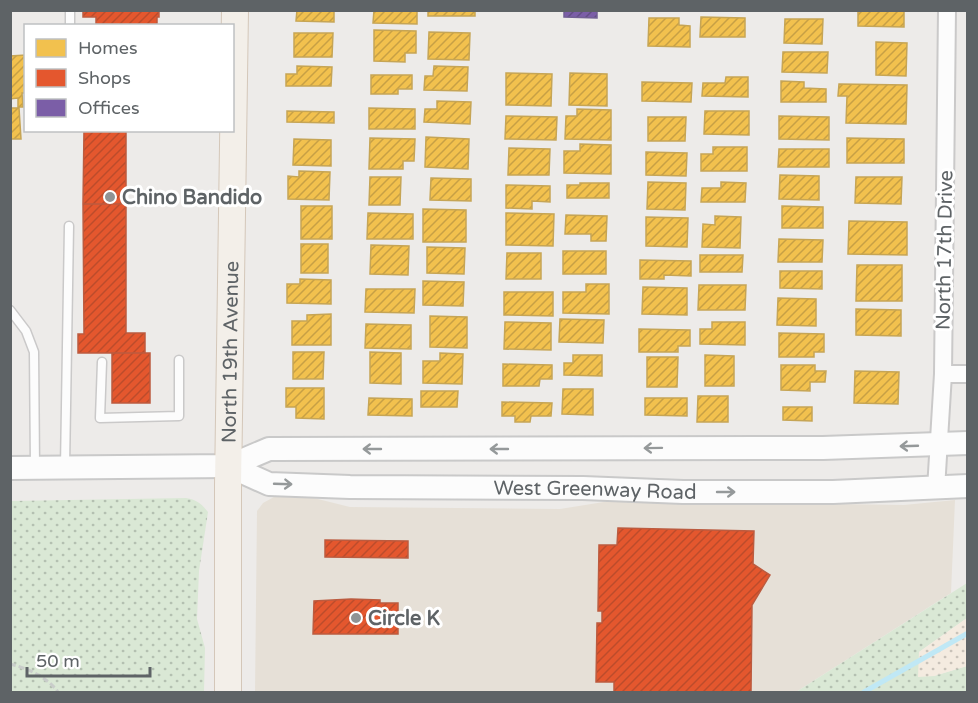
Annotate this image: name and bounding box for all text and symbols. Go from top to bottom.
legend [24,24,234,132]
text: Homes [78,37,138,59]
text: Shops [78,67,131,89]
text: Offices [78,97,140,119]
street label: North 17th Drive [932,170,958,330]
place label: Chino Bandido [122,186,262,210]
marker: Chino Bandido [103,190,117,204]
street label: North 19th Avenue [218,261,244,443]
one-way arrow [900,440,920,451]
one-way arrow [644,442,664,454]
one-way arrow [363,443,383,455]
one-way arrow [489,443,509,455]
street label: West Greenway Road [493,477,697,505]
one-way arrow [273,479,293,490]
one-way arrow [715,486,735,498]
place label: Circle K [368,607,440,631]
marker: Circle K [349,611,363,625]
scale bar [27,640,150,678]
text: 50 m [36,650,80,672]

